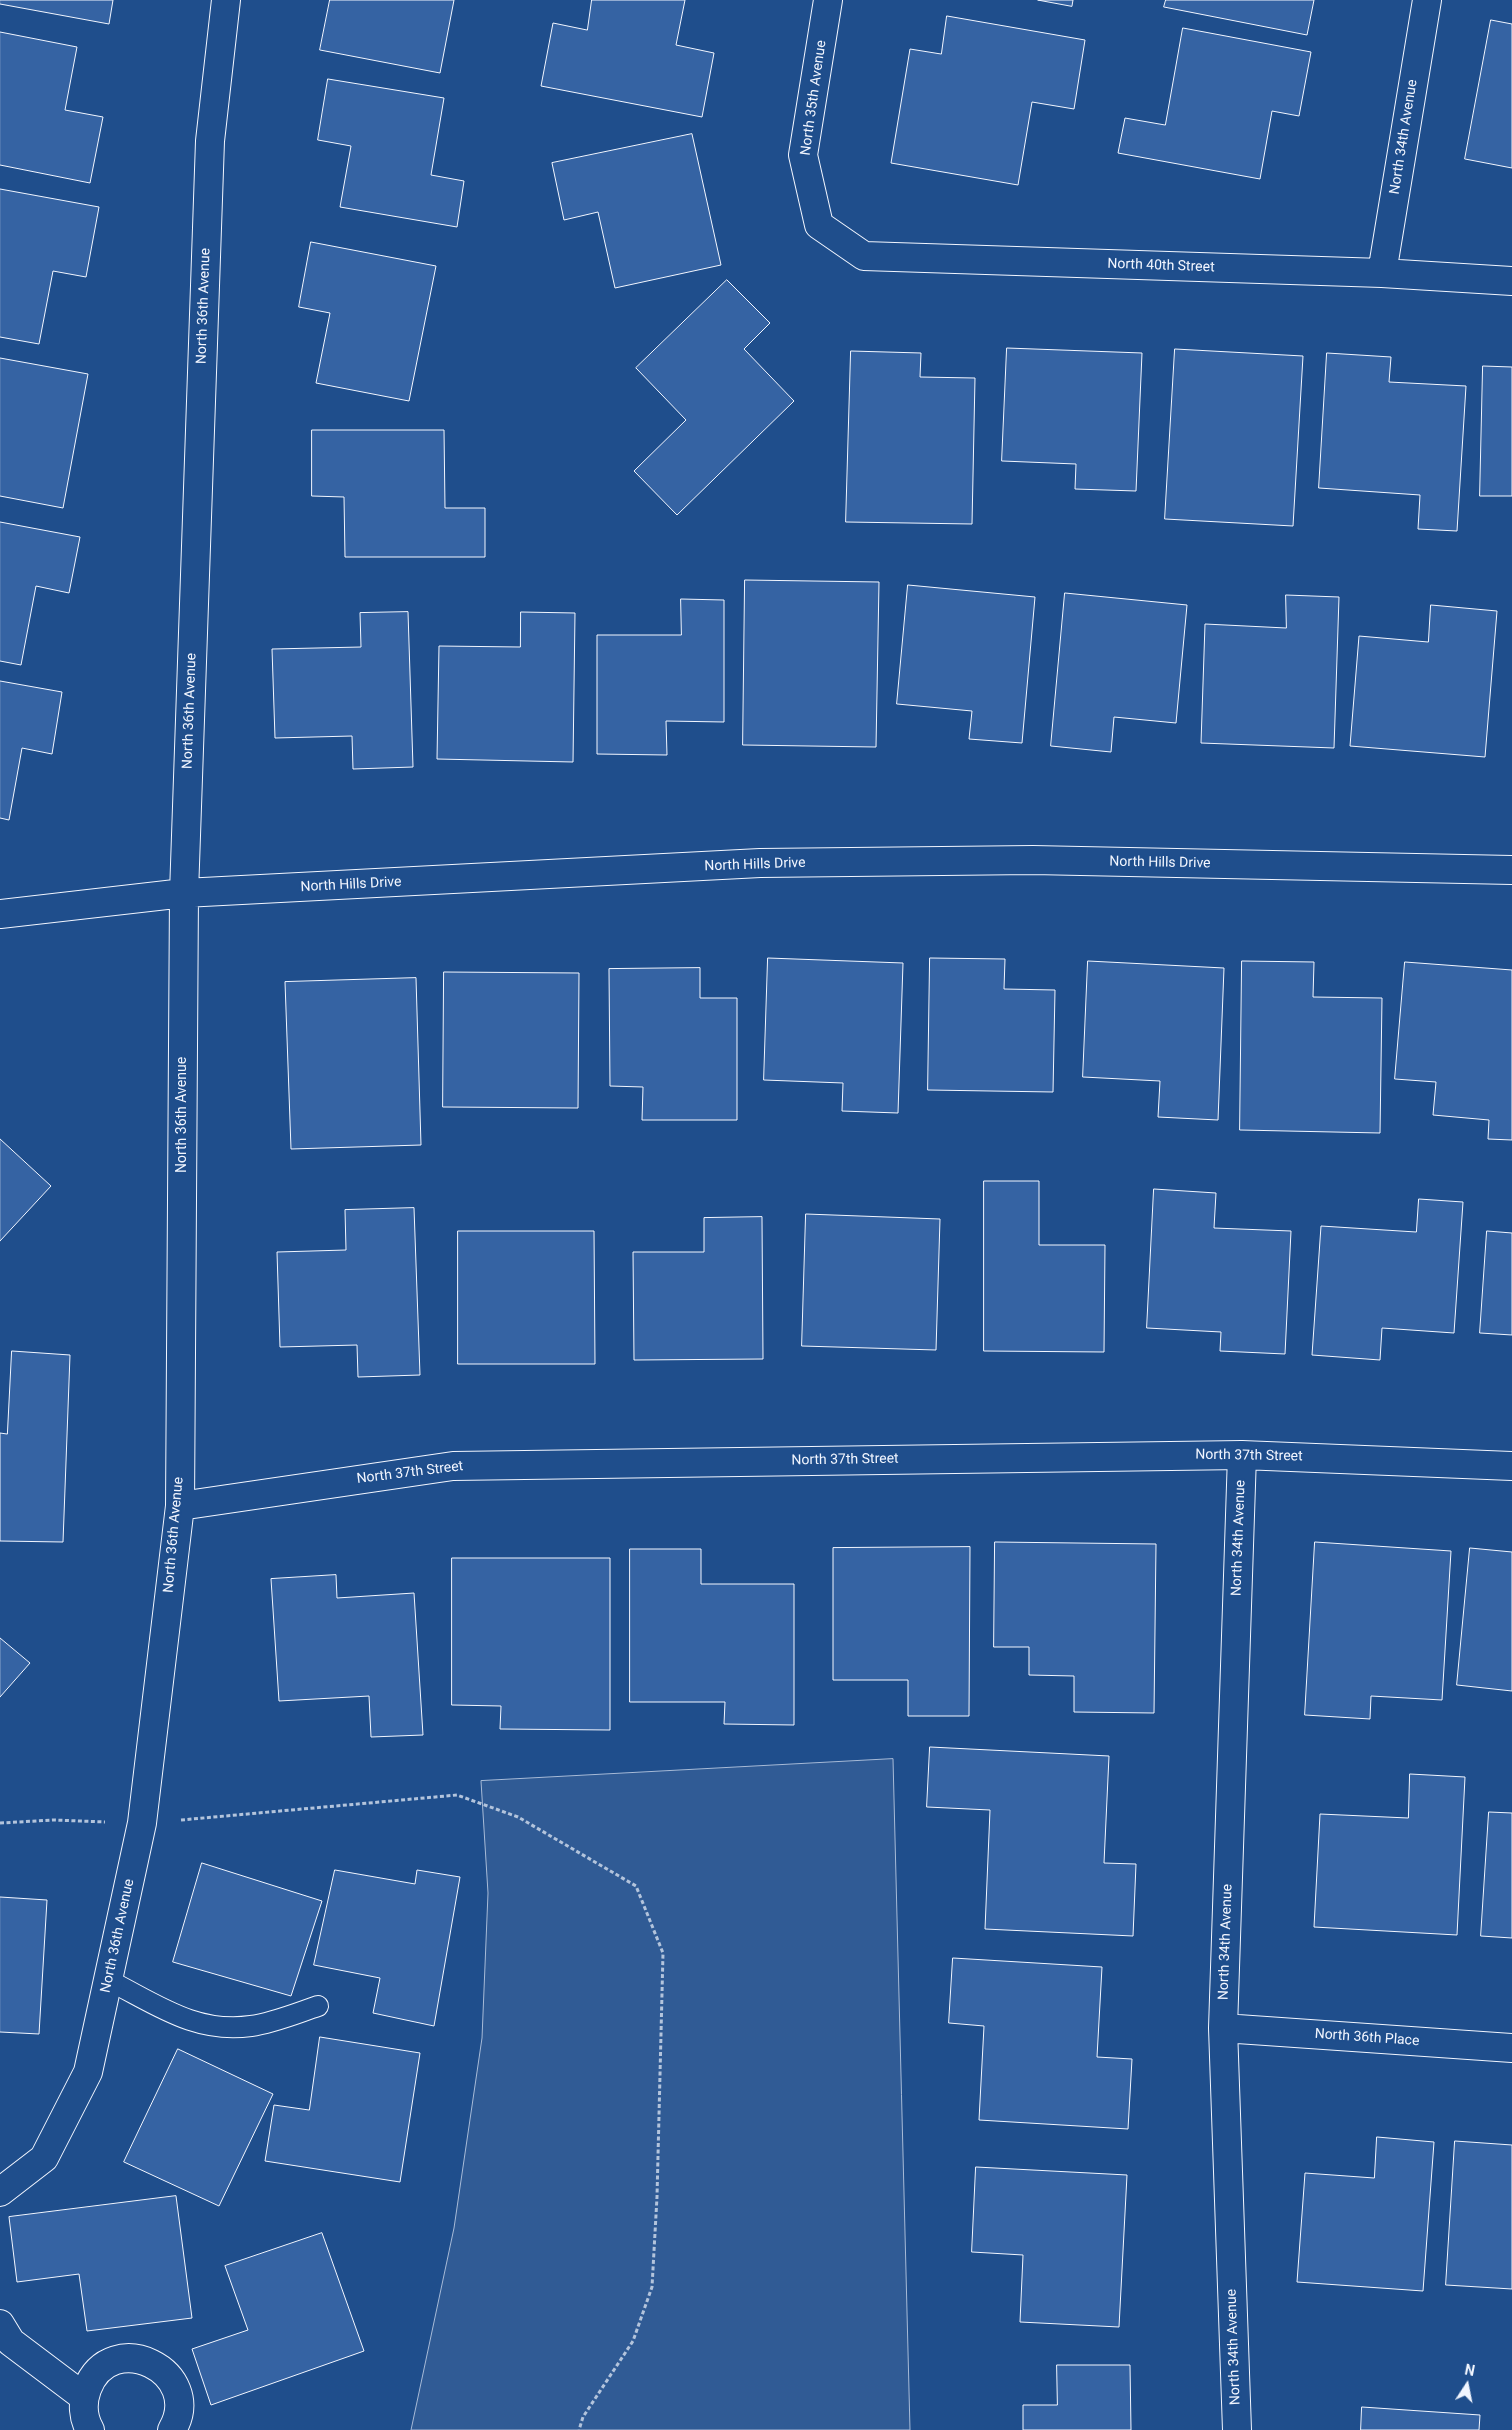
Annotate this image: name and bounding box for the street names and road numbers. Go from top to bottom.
street label: North 35th Avenue [798,39,830,157]
street label: North 34th Avenue [1387,78,1421,196]
street label: North 36th Avenue [194,248,214,364]
street label: North 40th Street [1107,256,1215,276]
street label: North 36th Avenue [180,653,200,769]
street label: North Hills Drive [1109,854,1211,872]
street label: North Hills Drive [704,855,806,875]
street label: North Hills Drive [300,874,402,896]
street label: North 36th Avenue [174,1057,190,1173]
street label: North 37th Street [1195,1447,1303,1465]
street label: North 37th Street [791,1451,899,1469]
street label: North 37th Street [356,1458,464,1488]
street label: North 36th Avenue [161,1476,187,1594]
street label: North 34th Avenue [1229,1480,1249,1596]
street label: North 36th Avenue [98,1877,138,1995]
street label: North 34th Avenue [1216,1884,1236,2000]
street label: North 36th Place [1314,2026,1420,2050]
street label: North 34th Avenue [1224,2289,1244,2405]

